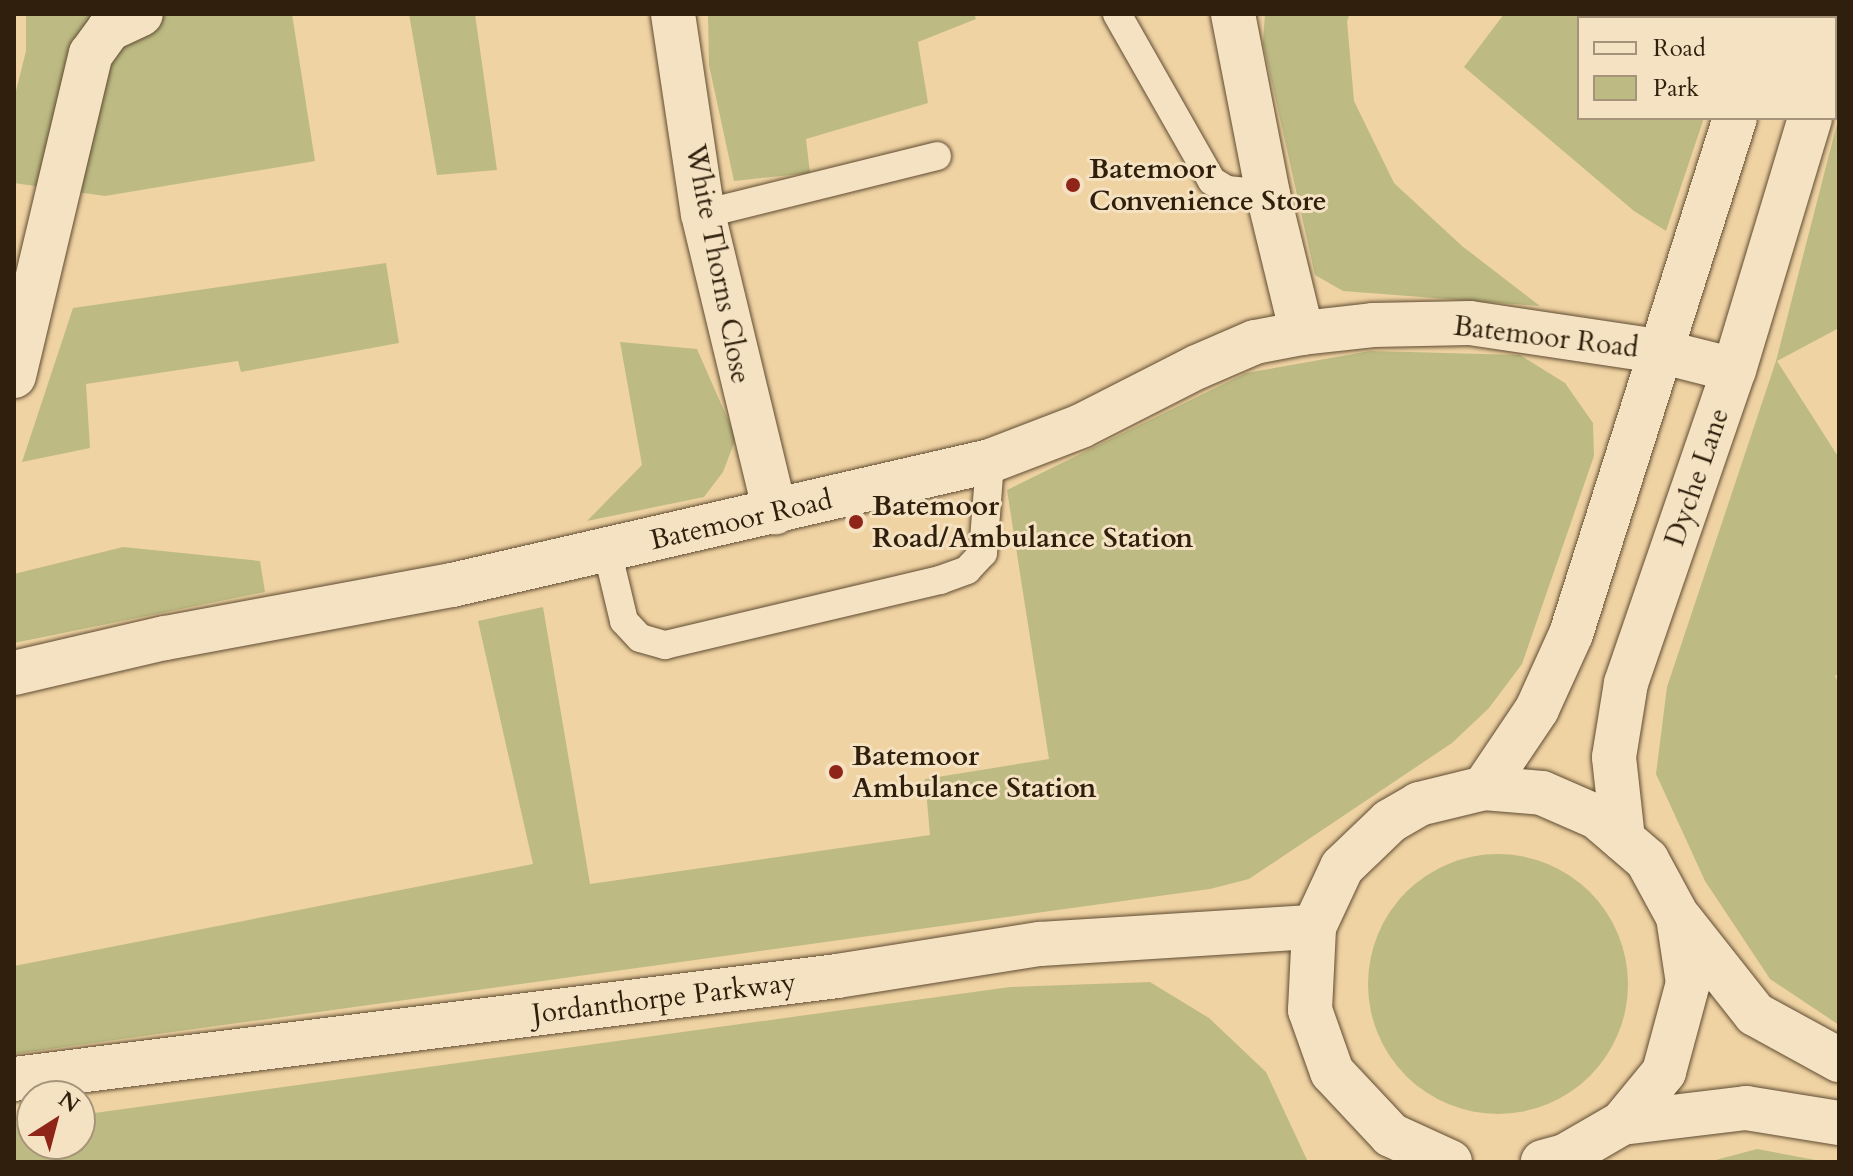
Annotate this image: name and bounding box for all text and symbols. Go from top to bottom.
legend [1577,16,1837,120]
text: Road [1653,32,1706,65]
text: Park [1653,72,1699,105]
street label: White Thorns Close [678,142,758,386]
place label: Batemoor Convenience Store [1089,152,1326,218]
marker: Batemoor Convenience Store [1064,176,1082,194]
street label: Batemoor Road [1452,309,1640,365]
street label: Dyche Lane [1658,404,1736,550]
street label: Batemoor Road [647,483,835,557]
place label: Batemoor Road/Ambulance Station [872,489,1193,555]
marker: Batemoor Road/Ambulance Station [847,513,865,531]
place label: Batemoor Ambulance Station [852,739,1097,805]
marker: Batemoor Ambulance Station [827,763,845,781]
street label: Jordanthorpe Parkway [530,965,798,1031]
north arrow [16,1080,96,1160]
text: N [52,1084,85,1120]

